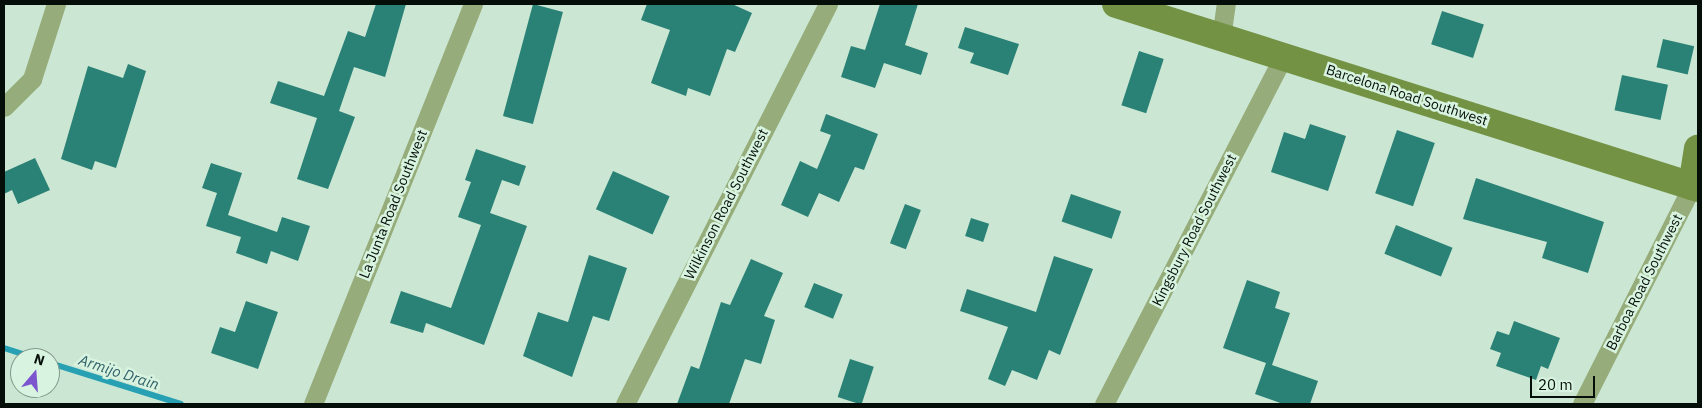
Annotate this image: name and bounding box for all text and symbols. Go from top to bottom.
street label: Barcelona Road Southwest [1324,61,1490,129]
street label: Wilkinson Road Southwest [681,126,771,282]
street label: La Junta Road Southwest [355,127,431,281]
street label: Kingsbury Road Southwest [1148,151,1240,309]
street label: Barboa Road Southwest [1602,211,1686,353]
north arrow [10,348,60,398]
text: N [32,350,47,370]
water label: Armijo Drain [77,351,161,393]
scale bar [1532,366,1597,398]
text: 20 m [1538,375,1573,394]

